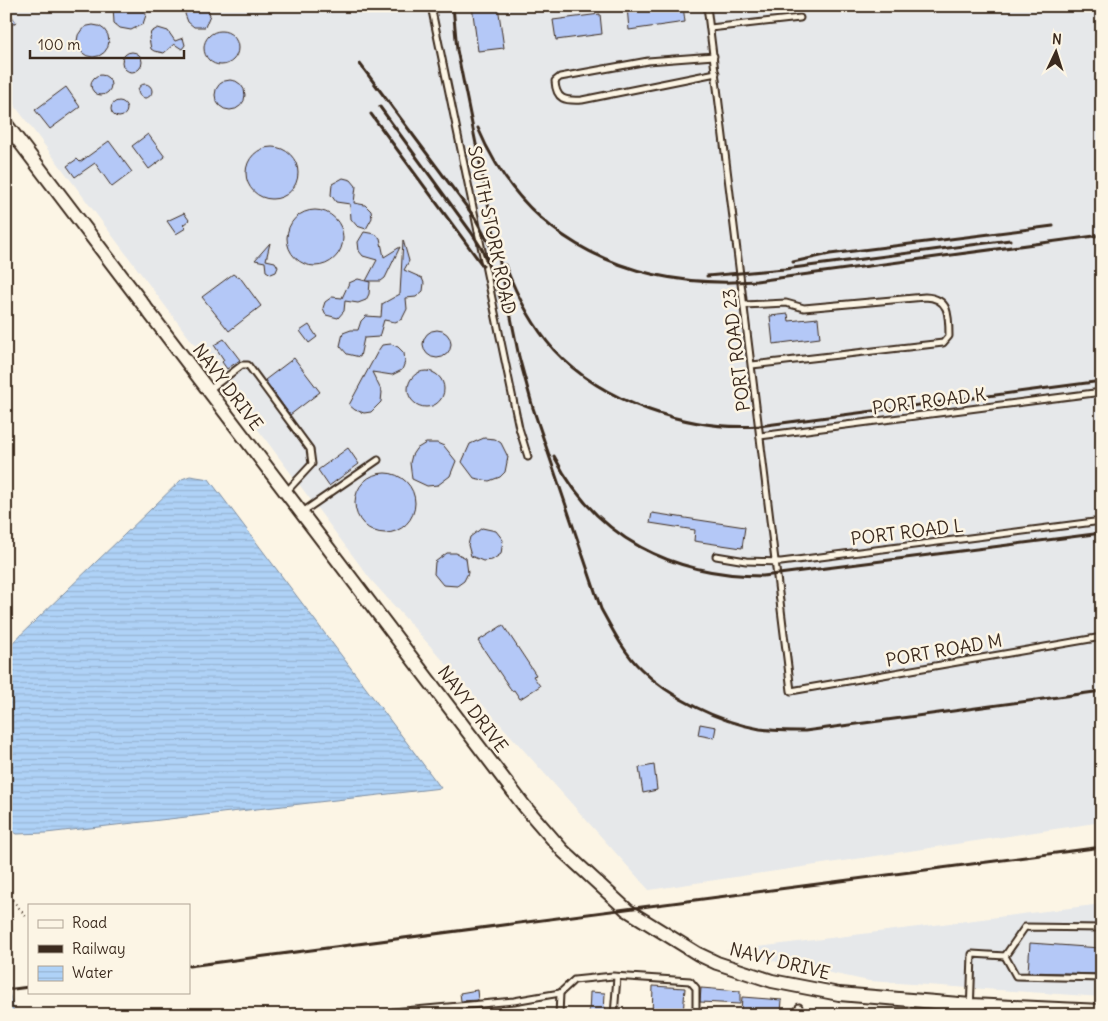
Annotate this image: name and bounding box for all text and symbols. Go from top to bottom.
scale bar [30,28,184,60]
north arrow [1030,28,1080,78]
text: N [1051,30,1062,48]
text: 100 m [38,35,80,54]
street label: SOUTH STORK ROAD [463,143,521,317]
street label: PORT ROAD 23 [717,287,755,413]
street label: NAVY DRIVE [188,339,268,435]
street label: PORT ROAD K [871,383,987,419]
street label: PORT ROAD L [849,514,965,550]
street label: PORT ROAD M [884,628,1004,672]
street label: NAVY DRIVE [433,661,513,757]
legend [28,904,190,994]
text: Road [72,913,107,932]
street label: NAVY DRIVE [727,937,833,985]
text: Railway [72,939,126,958]
text: Water [72,963,113,982]

